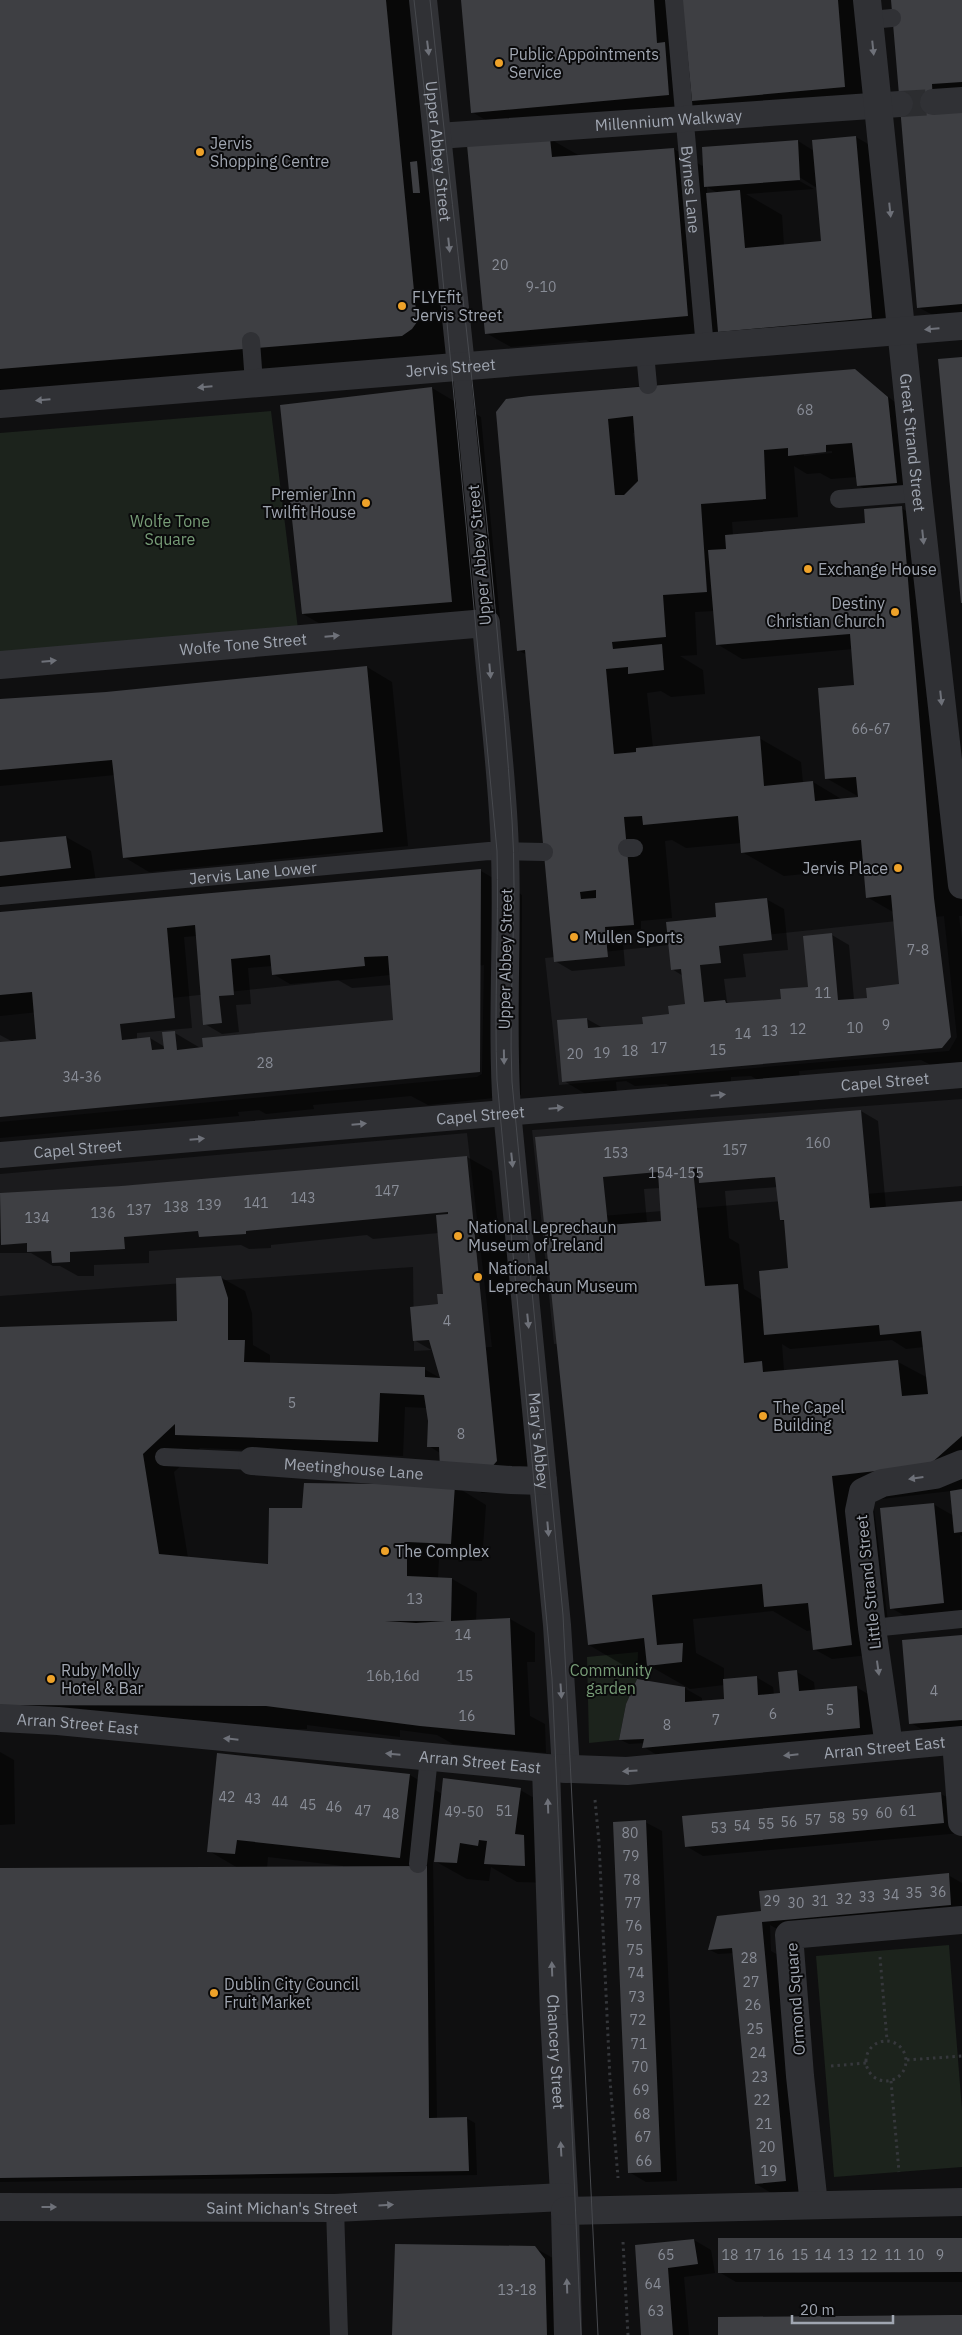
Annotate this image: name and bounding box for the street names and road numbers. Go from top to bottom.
street label: Upper Abbey Street [421,80,456,222]
street label: Millennium Walkway [594,105,743,135]
street label: Byrnes Lane [677,144,705,234]
street label: Jervis Street [405,354,496,381]
street label: Great Strand Street [896,372,930,513]
street label: Upper Abbey Street [463,484,495,626]
street label: Wolfe Tone Street [179,629,308,659]
street label: Jervis Lane Lower [188,857,318,889]
street label: Upper Abbey Street [494,888,516,1030]
street label: Capel Street [840,1068,930,1095]
street label: Capel Street [435,1101,525,1129]
street label: Capel Street [33,1135,123,1162]
street label: Mary's Abbey [524,1392,554,1490]
street label: Meetinghouse Lane [283,1453,424,1484]
street label: Little Strand Street [851,1514,885,1650]
street label: Arran Street East [16,1709,140,1739]
street label: Arran Street East [823,1732,946,1763]
street label: Arran Street East [418,1746,542,1777]
street label: Ormond Square [781,1942,809,2056]
street label: Chancery Street [543,1994,569,2110]
street label: Saint Michan's Street [206,2197,358,2218]

